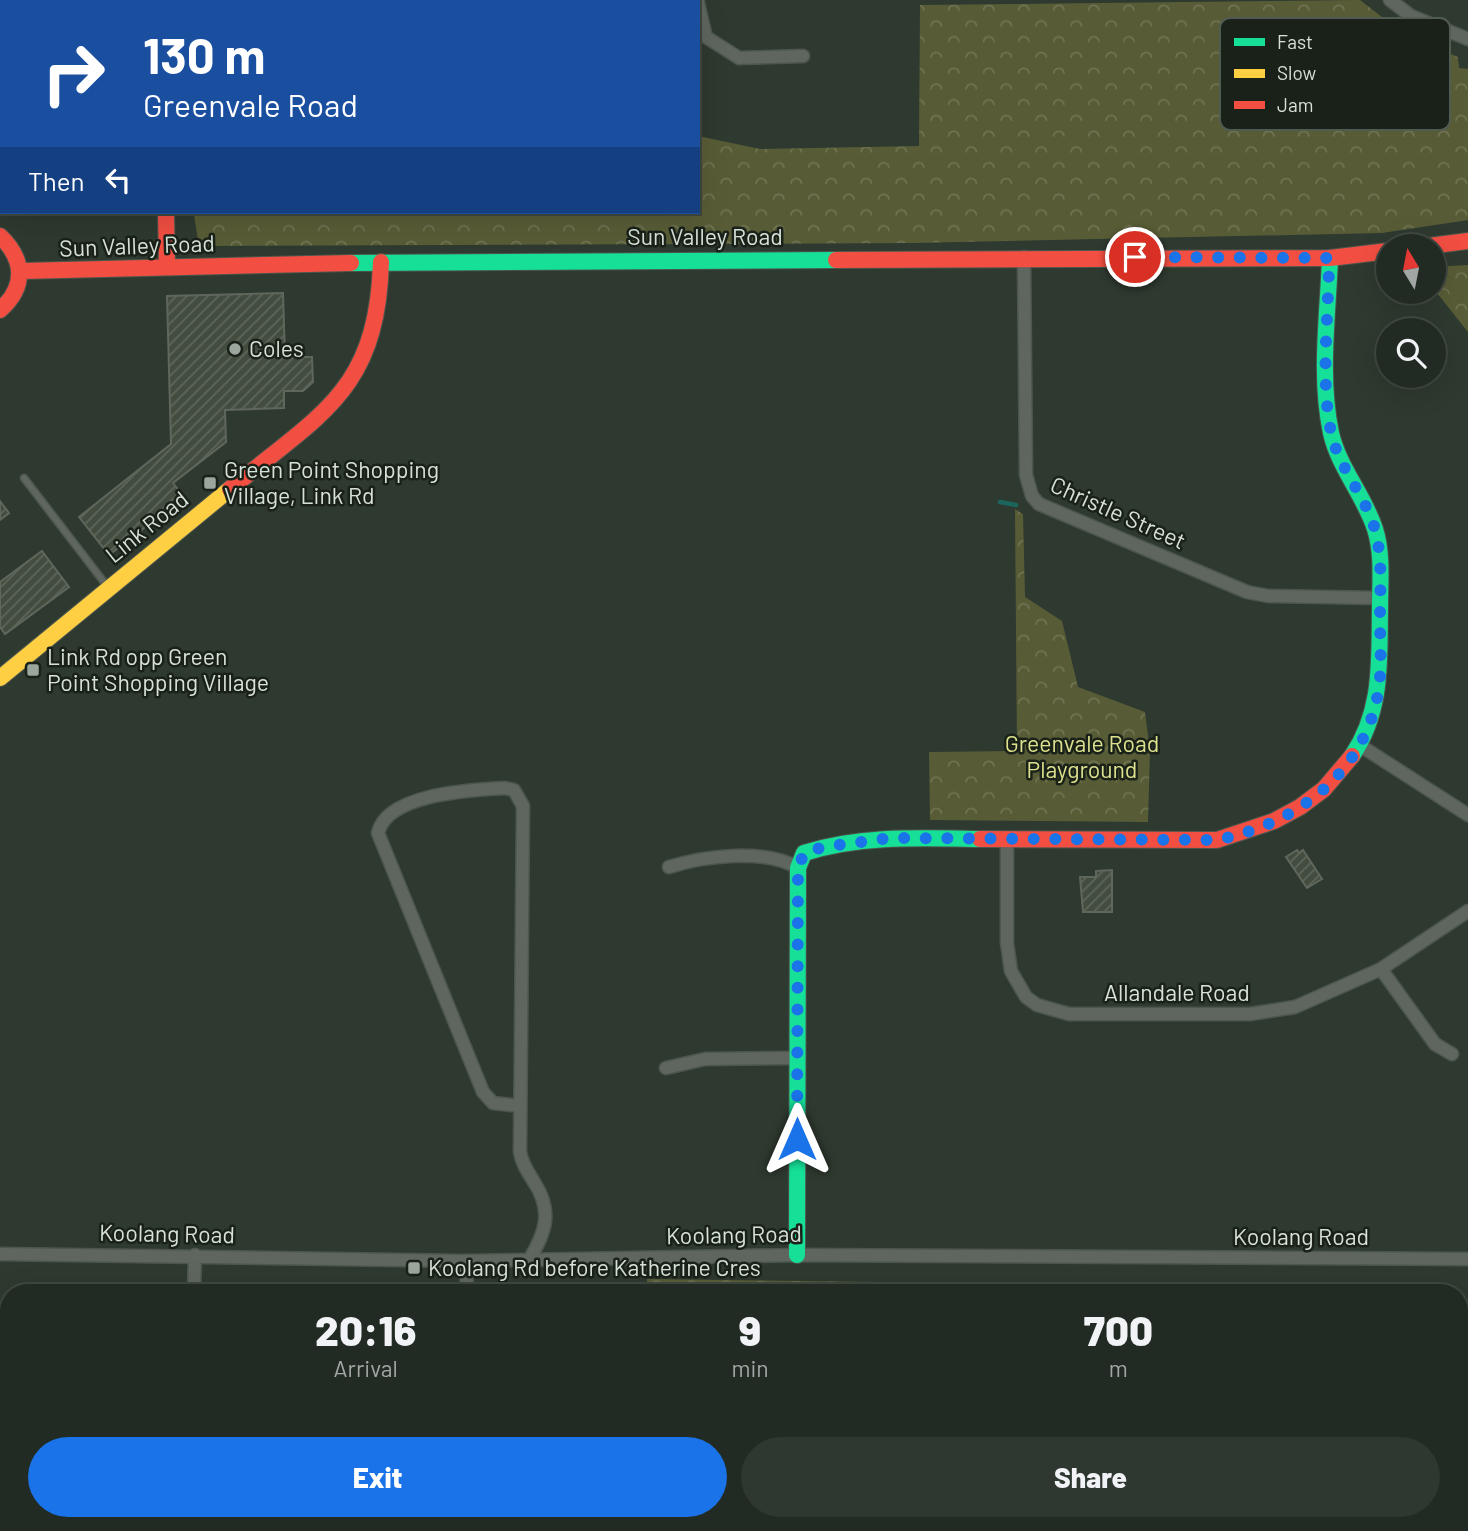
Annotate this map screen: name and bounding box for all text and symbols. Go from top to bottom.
legend [1220,18,1450,130]
text: 130 m [143,25,265,84]
icon: right [28,28,119,119]
text: Fast [1277,30,1313,53]
text: Slow [1277,61,1316,84]
text: Greenvale Road [143,85,358,123]
text: Jam [1277,93,1313,116]
icon: left [99,161,137,199]
text: Then [28,165,85,196]
street label: Sun Valley Road [627,222,783,250]
pin [1105,227,1165,287]
street label: Sun Valley Road [59,228,215,262]
north arrow [1376,234,1446,304]
map controls [1376,234,1446,388]
icon: arrive [1116,238,1154,276]
button: search [1376,318,1446,388]
place label: Coles [249,334,304,362]
marker: Coles [227,341,243,357]
place label: Green Point Shopping Village, Link Rd [224,455,439,509]
street label: Christle Street [1047,470,1190,554]
marker: Green Point Shopping Village, Link Rd [202,475,218,491]
street label: Link Road [99,484,193,568]
place label: Link Rd opp Green Point Shopping Village [47,642,269,696]
marker: Link Rd opp Green Point Shopping Village [25,662,41,678]
park label: Greenvale Road Playground [1005,729,1159,783]
street label: Allandale Road [1104,978,1250,1006]
position arrow [760,1102,834,1176]
street label: Koolang Road [99,1218,235,1248]
street label: Koolang Road [666,1219,802,1249]
street label: Koolang Road [1233,1222,1369,1250]
place label: Koolang Rd before Katherine Cres [428,1253,761,1281]
marker: Koolang Rd before Katherine Cres [406,1260,422,1276]
text: 20:16 [315,1304,416,1354]
text: 9 [739,1304,761,1354]
text: 700 [1084,1304,1153,1354]
text: Arrival [334,1354,398,1382]
text: min [731,1354,769,1382]
text: m [1109,1354,1128,1382]
button: Exit [28,1437,727,1517]
button: Share [741,1437,1440,1517]

